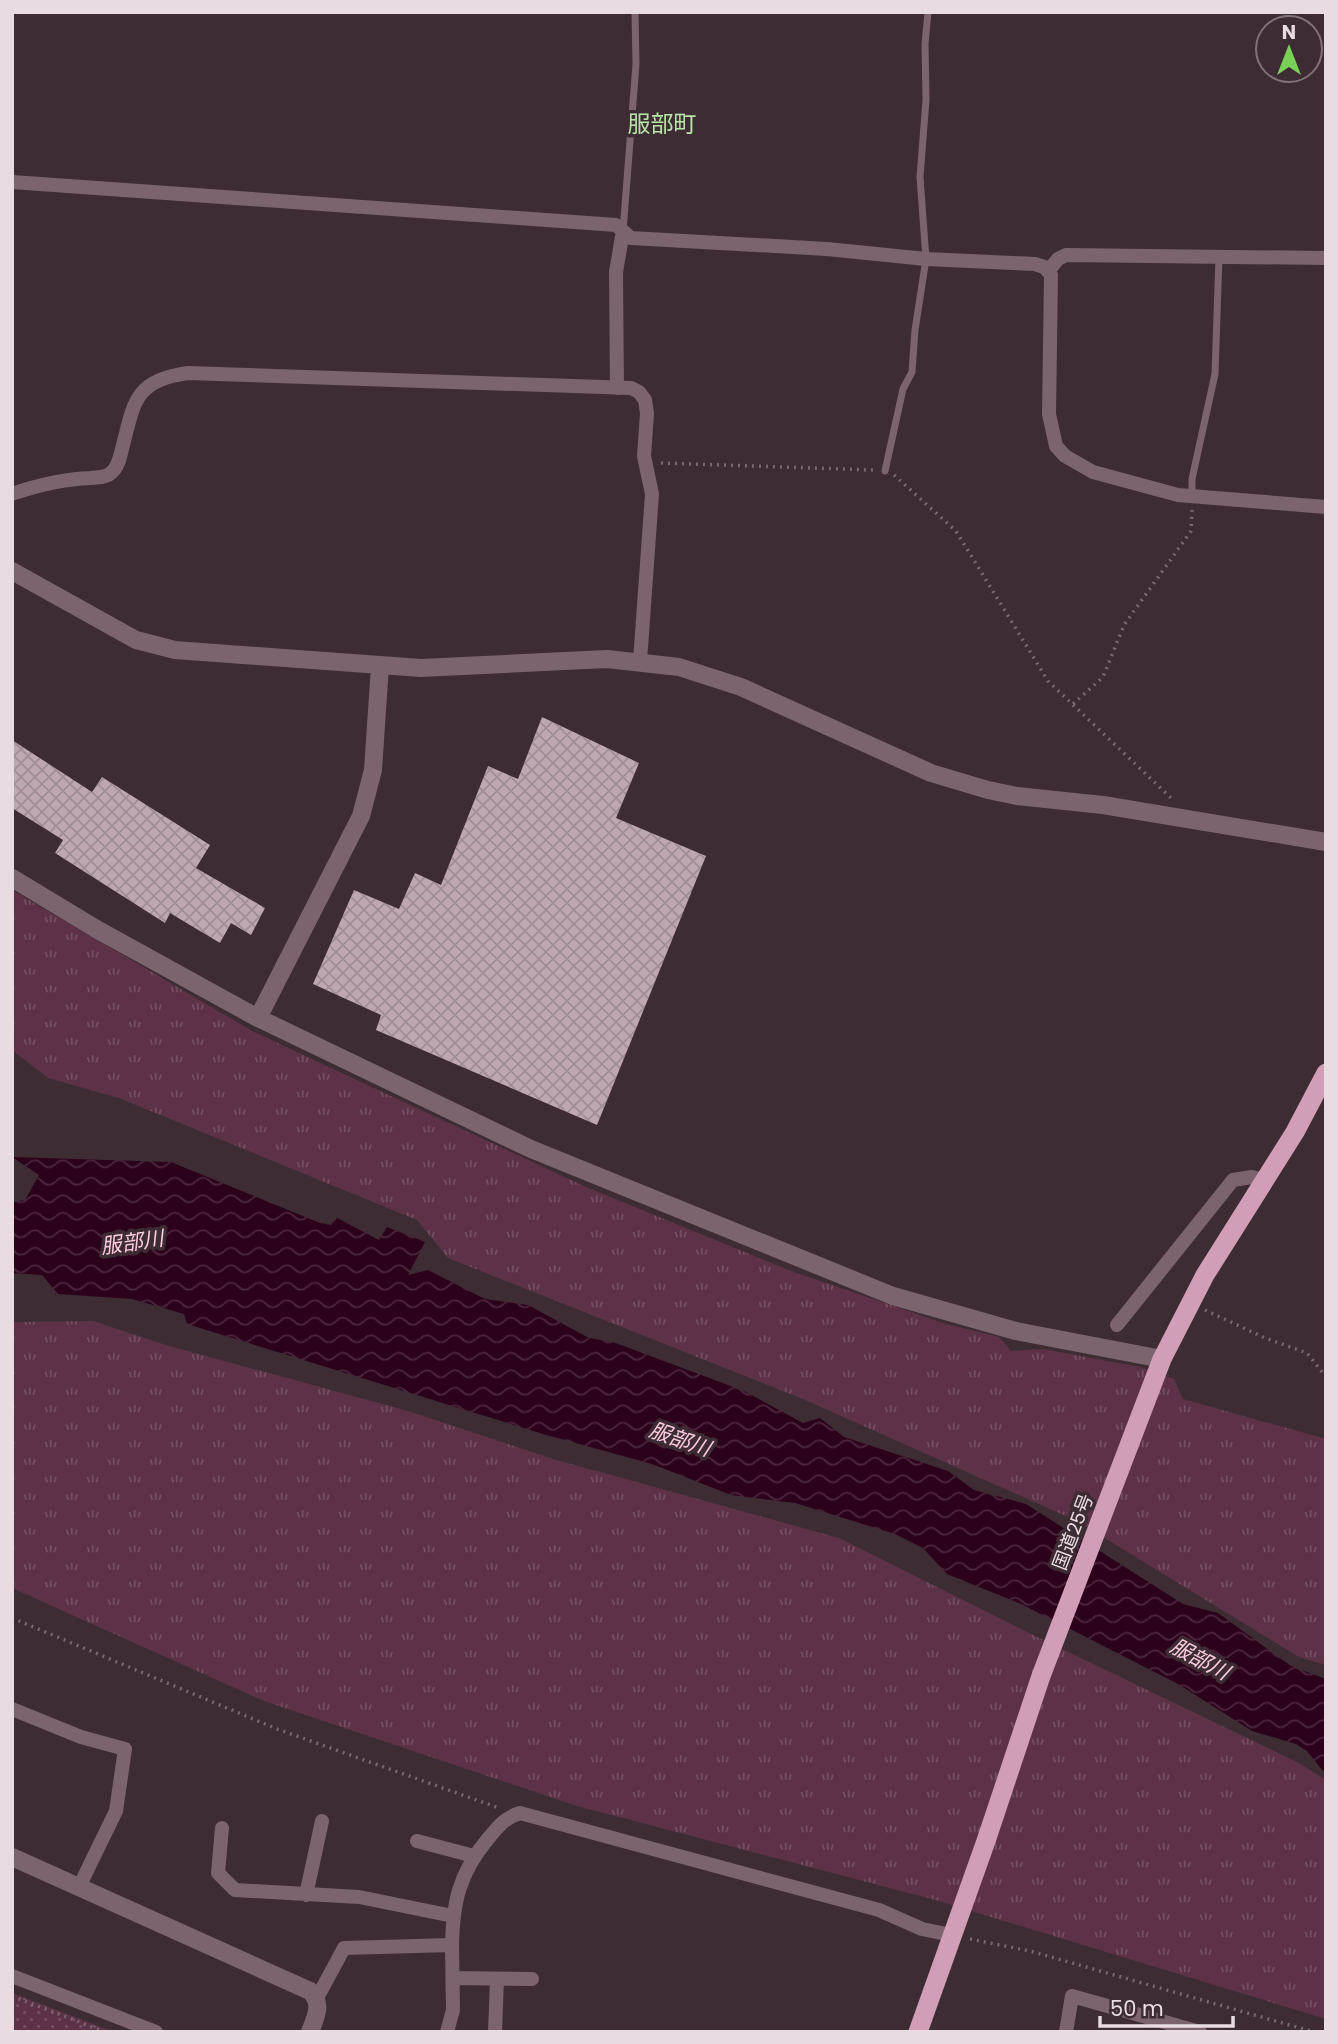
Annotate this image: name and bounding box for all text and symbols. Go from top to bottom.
north arrow [1254,14,1324,84]
text: N [1282,19,1296,46]
district label: 服部町 [628,108,697,140]
water label: 服部川 [99,1223,167,1261]
water label: 服部川 [645,1415,716,1464]
street label: 国道25号 [1046,1490,1100,1574]
water label: 服部川 [1165,1631,1236,1688]
scale bar [1100,1984,1233,2028]
text: 50 m [1110,1994,1164,2023]

